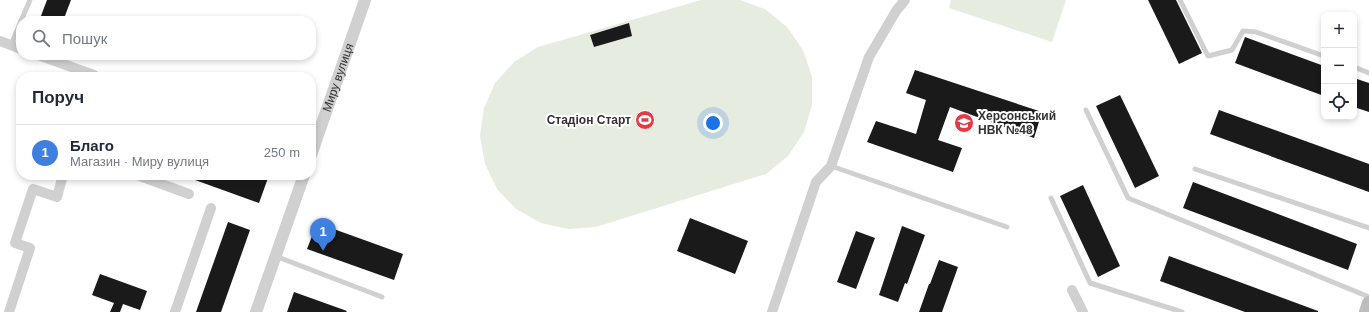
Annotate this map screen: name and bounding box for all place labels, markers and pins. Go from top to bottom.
sports icon: Стадіон Старт [634,109,656,131]
place label: Херсонський НВК №48 [978,109,1056,137]
school or university icon: Херсонський НВК №48 [953,112,975,134]
place label: Стадіон Старт [547,113,631,127]
pin: 1 [310,218,336,251]

